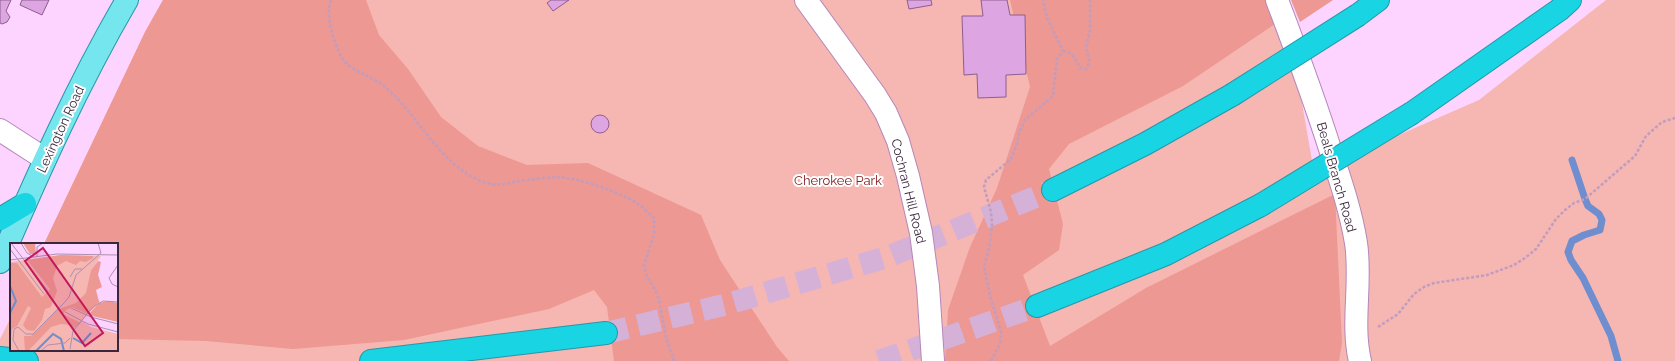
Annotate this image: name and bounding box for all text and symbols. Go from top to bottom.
street label: Lexington Road [34,84,87,175]
street label: Beals Branch Road [1314,120,1359,234]
street label: Cochran Hill Road [888,137,929,245]
park label: Cherokee Park [794,173,882,188]
inset map [10,243,118,351]

